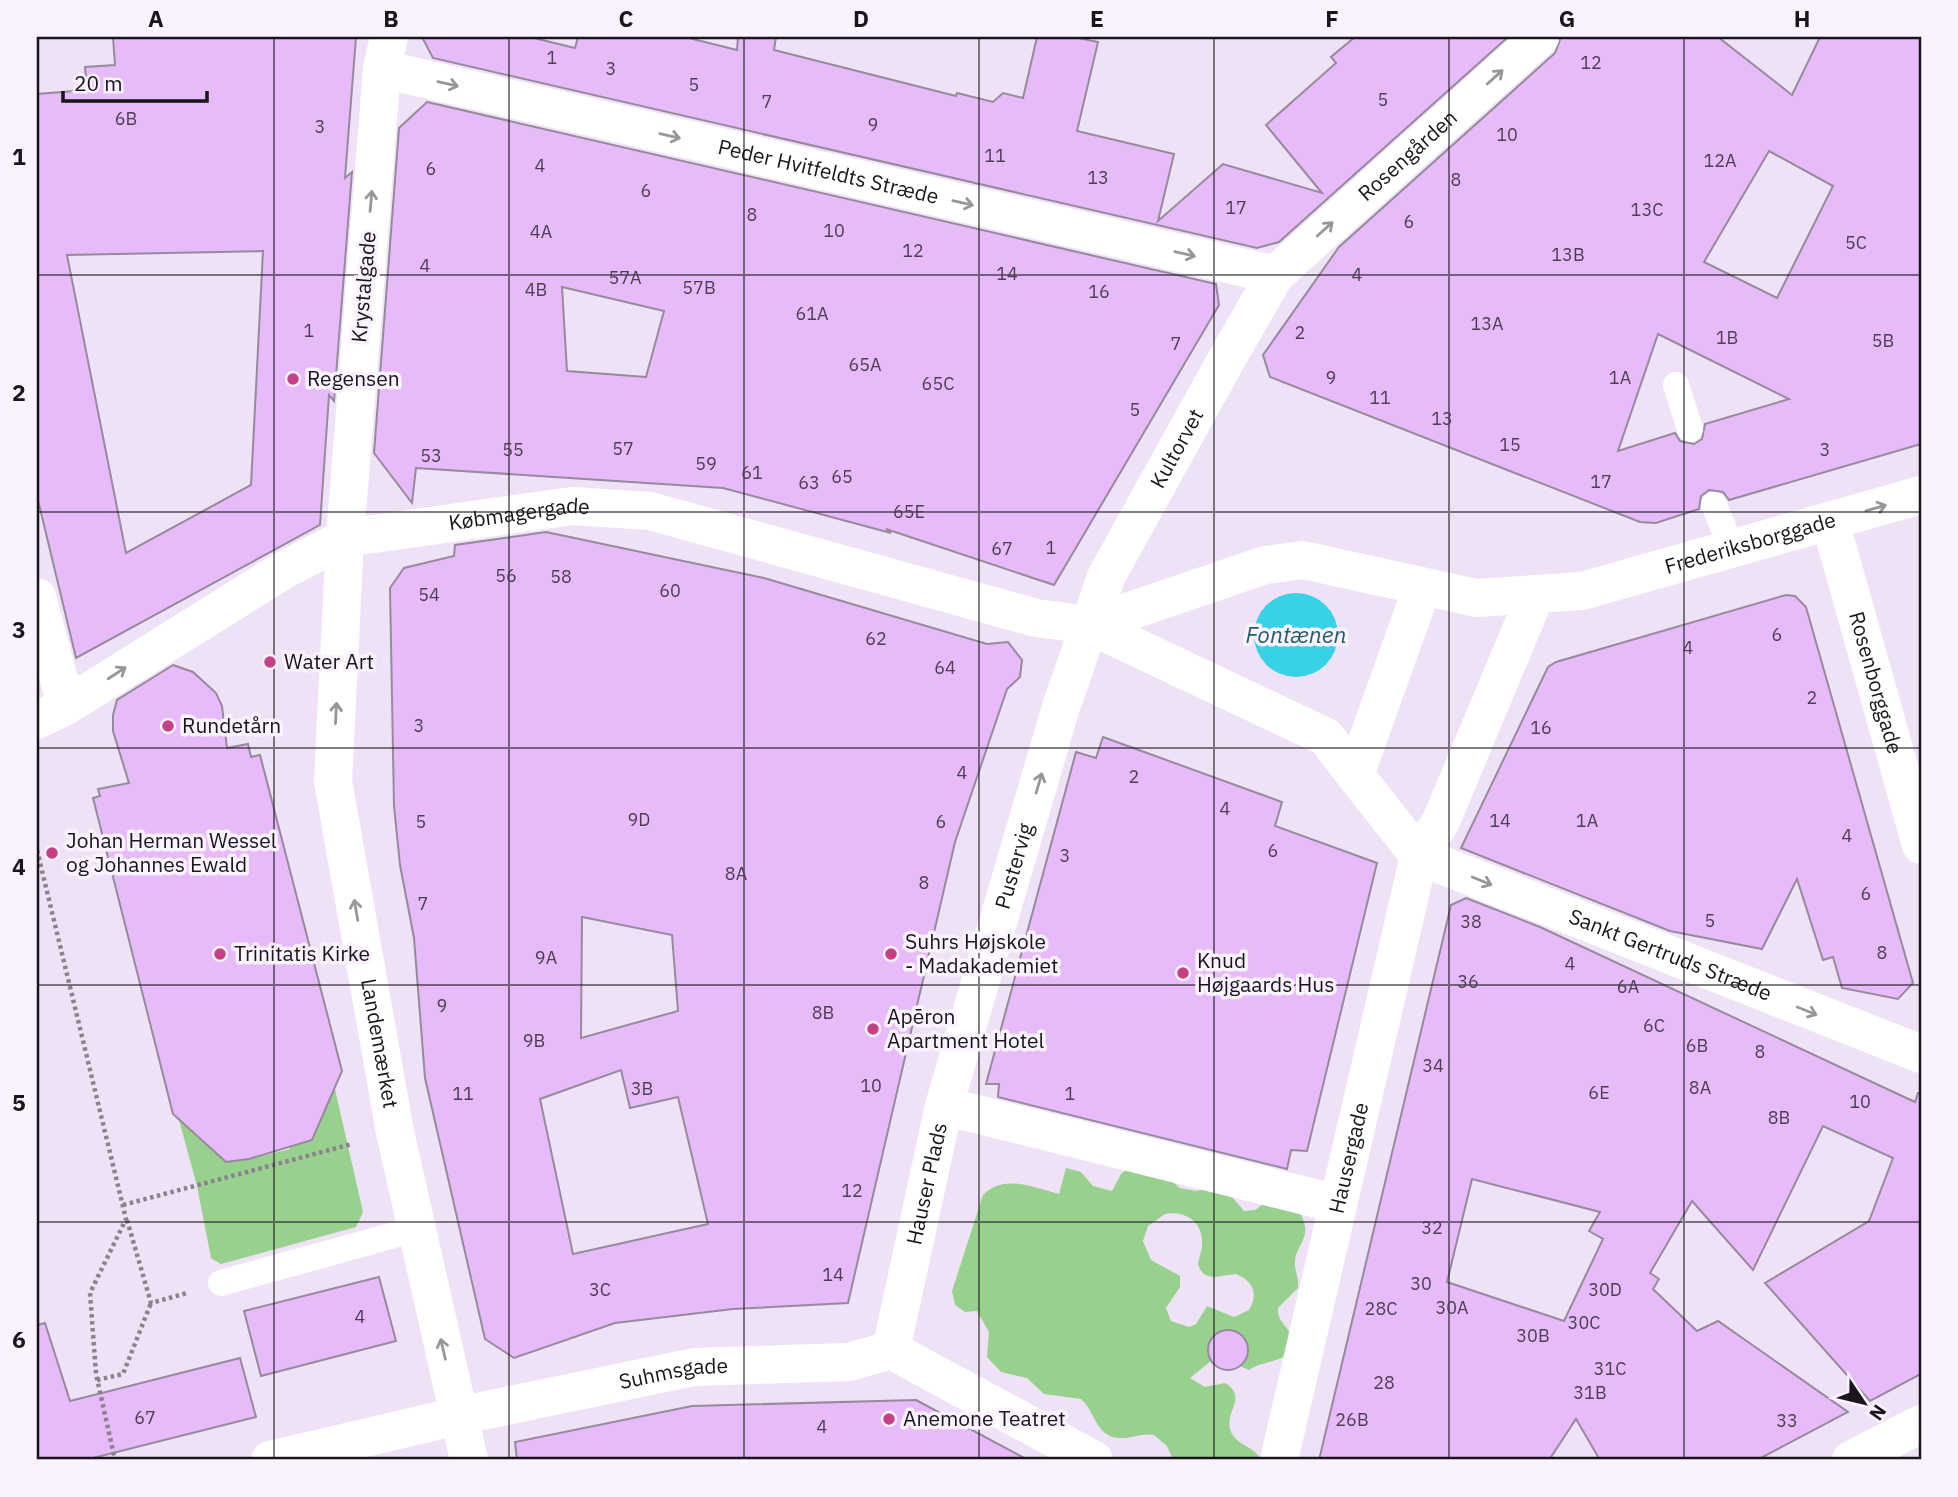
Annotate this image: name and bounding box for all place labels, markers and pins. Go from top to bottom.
place label: Regensen [307,364,400,392]
marker: Regensen [285,371,301,387]
place label: Water Art [284,647,374,675]
marker: Water Art [262,654,278,670]
place label: Rundetårn [182,711,281,739]
marker: Rundetårn [160,718,176,734]
place label: Johan Herman Wessel og Johannes Ewald [66,826,277,878]
marker: Johan Herman Wessel og Johannes Ewald [44,845,60,861]
place label: Suhrs Højskole - Madakademiet [905,927,1058,979]
place label: Trinitatis Kirke [234,939,370,967]
marker: Trinitatis Kirke [212,946,228,962]
marker: Suhrs Højskole - Madakademiet [883,946,899,962]
place label: Knud Højgaards Hus [1197,946,1334,998]
marker: Knud Højgaards Hus [1175,965,1191,981]
place label: Apēron Apartment Hotel [887,1002,1045,1054]
marker: Apēron Apartment Hotel [865,1021,881,1037]
place label: Anemone Teatret [903,1404,1066,1432]
marker: Anemone Teatret [881,1411,897,1427]

